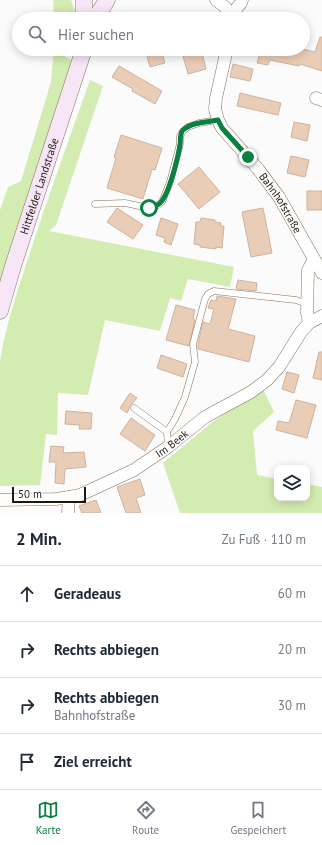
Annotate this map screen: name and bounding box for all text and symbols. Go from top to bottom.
search box [12,12,310,56]
icon: search [26,23,48,45]
text: Hier suchen [58,25,134,44]
street label: Hittfelder Landstraße [17,136,62,236]
route end [239,148,257,166]
street label: Bahnhofstraße [256,170,305,236]
route start [140,199,158,217]
street label: Im Beek [153,426,192,461]
map controls [274,465,310,501]
button: layers [274,465,310,501]
scale bar [12,485,86,504]
text: 50 m [18,487,42,501]
text: 2 Min. [16,528,62,550]
text: Zu Fuß · 110 m [222,531,306,548]
icon: ahead [16,583,38,605]
text: Geradeaus [54,584,121,603]
text: 60 m [278,585,306,602]
icon: right [16,639,38,661]
text: Rechts abbiegen [54,640,159,659]
text: 20 m [278,641,306,658]
text: Rechts abbiegen [54,688,159,707]
icon: right [16,695,38,717]
text: 30 m [278,697,306,714]
text: Bahnhofstraße [54,707,135,724]
icon: arrive [16,751,38,773]
text: Ziel erreicht [54,752,132,771]
tab: Karte [36,799,61,837]
tab: Route [132,799,159,837]
tab: Gespeichert [230,799,286,837]

